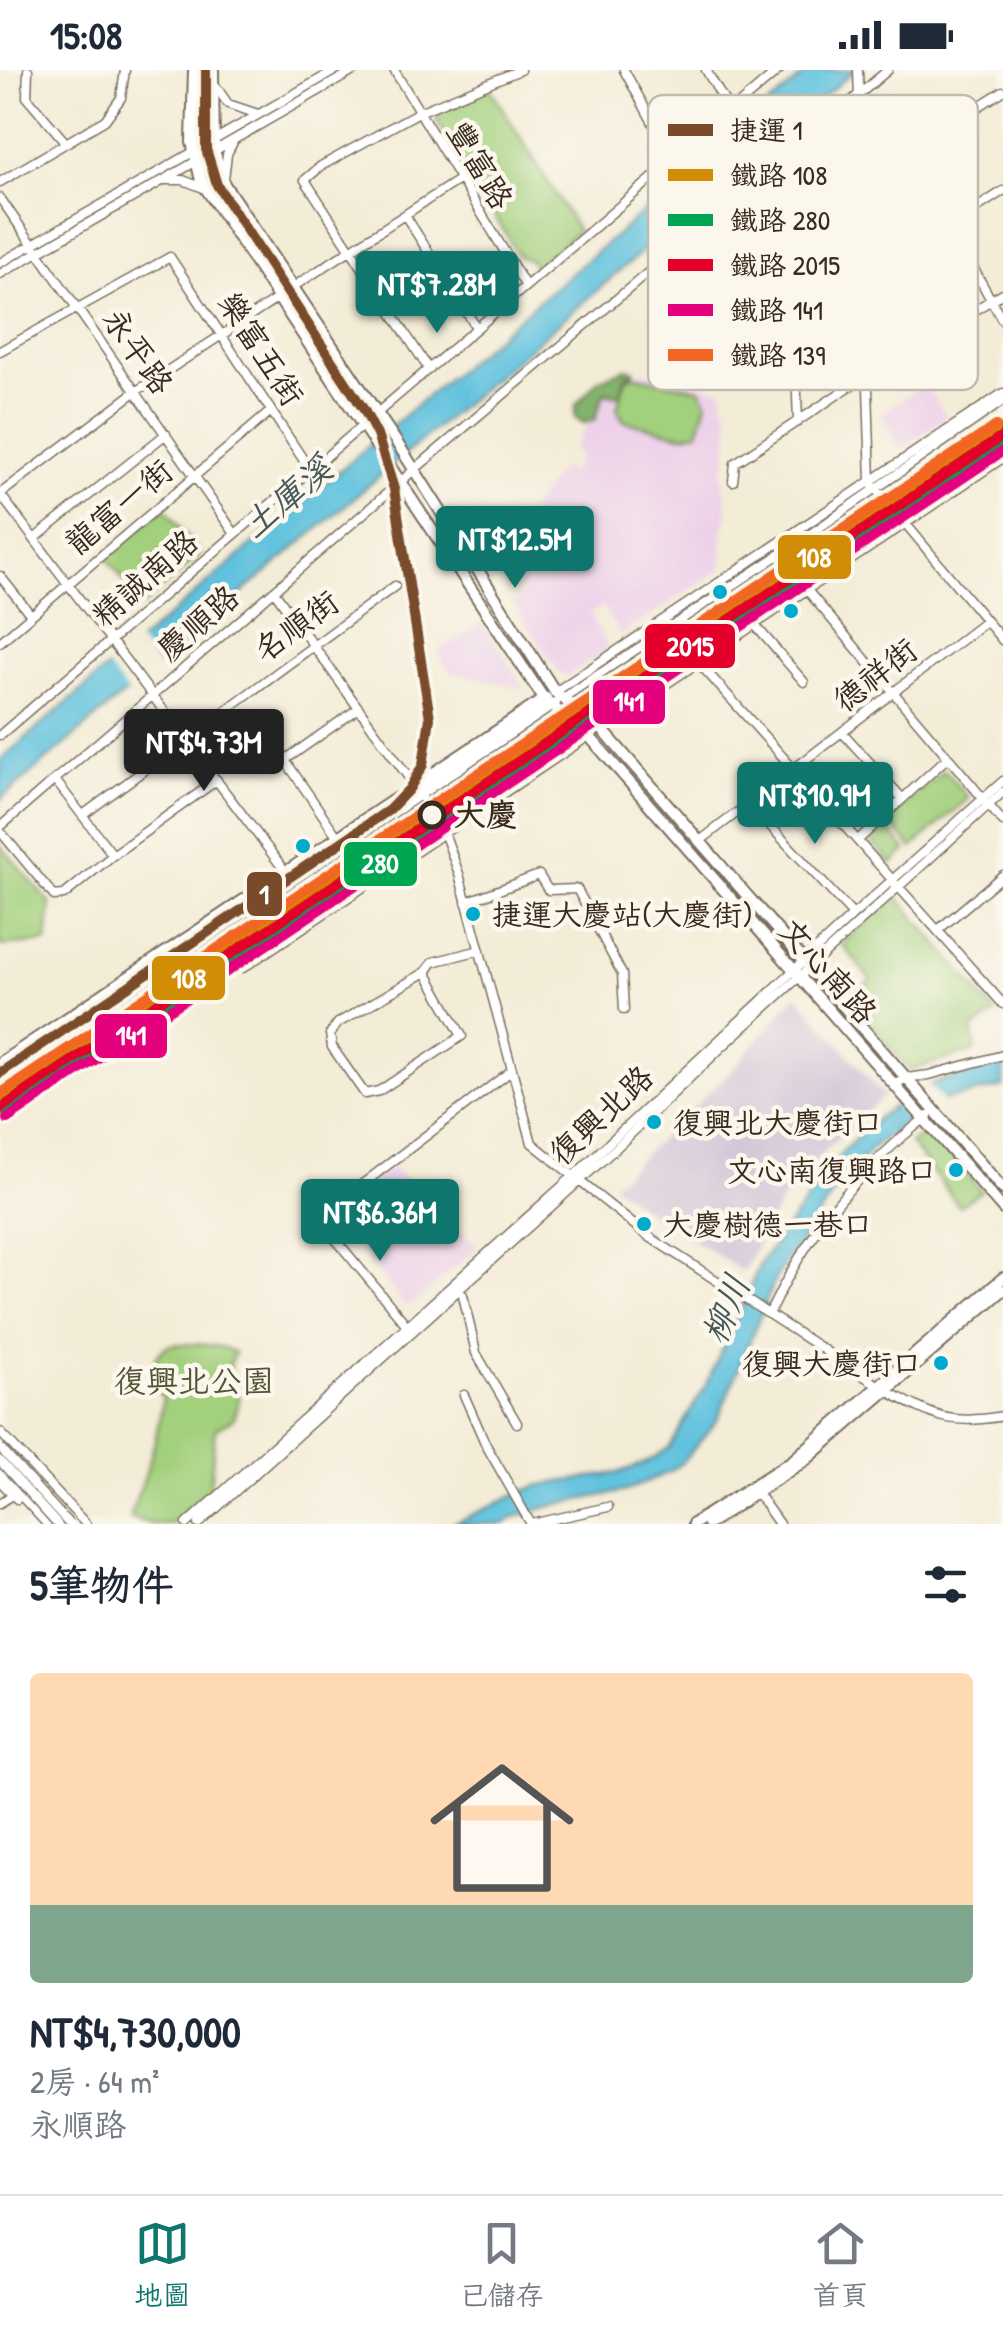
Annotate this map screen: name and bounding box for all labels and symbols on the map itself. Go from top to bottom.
legend [648,95,978,390]
text: 捷運 1 [730,111,803,149]
street label: 豐富路 [437,113,524,217]
text: 鐵路 108 [730,156,827,194]
text: 鐵路 280 [730,201,830,239]
text: 鐵路 2015 [730,246,840,284]
pin: NT$7.28M [334,251,540,336]
street label: 樂富五街 [209,283,314,414]
text: 鐵路 141 [730,291,823,329]
street label: 永平路 [93,299,184,402]
text: 鐵路 139 [730,336,825,374]
water label: 土庫溪 [231,444,344,548]
street label: 龍富一街 [56,449,182,564]
pin: NT$12.5M [412,506,618,591]
street label: 精誠南路 [82,519,207,636]
line badge: 108 [776,533,853,581]
text: 108 [797,538,831,576]
street label: 慶順路 [147,575,248,670]
street label: 名順街 [244,580,347,671]
unlabelled marker [710,582,730,602]
unlabelled marker [781,601,801,621]
line badge: 2015 [643,622,737,670]
text: 2015 [666,627,714,665]
street label: 德祥街 [824,628,926,721]
line badge: 141 [591,678,667,726]
text: 141 [614,682,644,720]
pin: NT$4.73M [101,709,307,794]
pin: NT$10.9M [712,762,918,847]
place label: 大慶 [454,793,518,836]
marker: 大慶 [419,802,445,828]
unlabelled marker [293,836,313,856]
line badge: 280 [342,840,419,888]
text: 280 [361,844,399,882]
line badge: 1 [245,870,284,918]
text: 1 [259,875,269,913]
place label: 捷運大慶站(大慶街) [492,894,753,934]
marker: 捷運大慶站(大慶街) [463,904,483,924]
street label: 文心南路 [770,909,887,1033]
line badge: 108 [150,954,227,1002]
text: 108 [172,959,206,997]
line badge: 141 [93,1012,169,1060]
text: 141 [116,1016,146,1054]
street label: 復興北路 [539,1055,662,1174]
place label: 復興北大慶街口 [673,1102,883,1142]
marker: 復興北大慶街口 [644,1112,664,1132]
place label: 文心南復興路口 [727,1150,937,1190]
marker: 文心南復興路口 [946,1160,966,1180]
pin: NT$6.36M [277,1179,483,1264]
place label: 大慶樹德一巷口 [663,1204,873,1244]
marker: 大慶樹德一巷口 [634,1214,654,1234]
water label: 柳川 [690,1266,761,1350]
place label: 復興大慶街口 [742,1343,922,1383]
marker: 復興大慶街口 [931,1353,951,1373]
park label: 復興北公園 [114,1359,274,1402]

